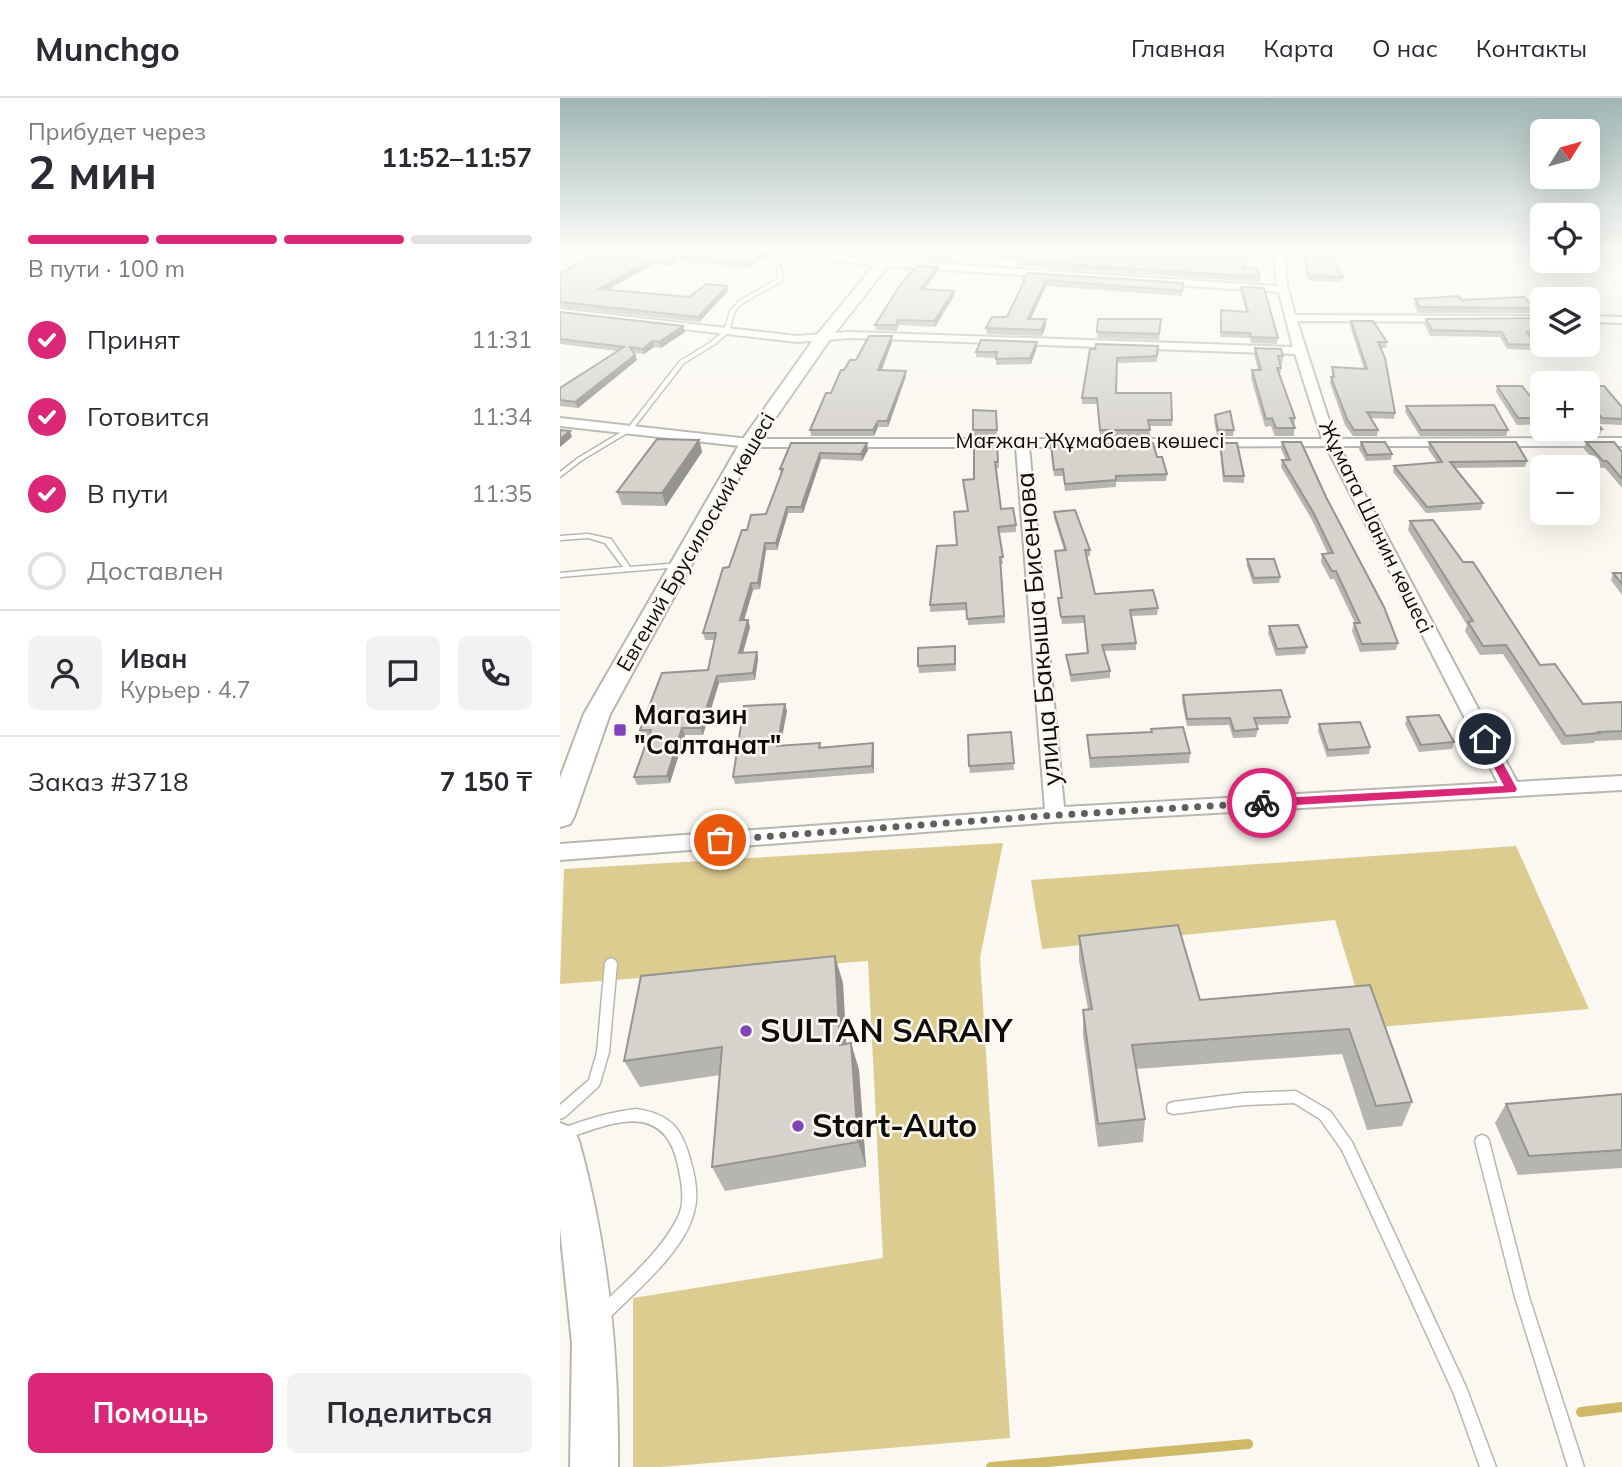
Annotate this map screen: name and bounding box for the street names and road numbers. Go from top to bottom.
street label: Евгений Брусилоский көшесі [610,408,780,675]
street label: Жұмата Шанин көшесі [1314,416,1440,637]
street label: Мағжан Жұмабаев көшесі [955,427,1225,453]
street label: улица Бакыша Бисенова [1007,471,1068,787]

